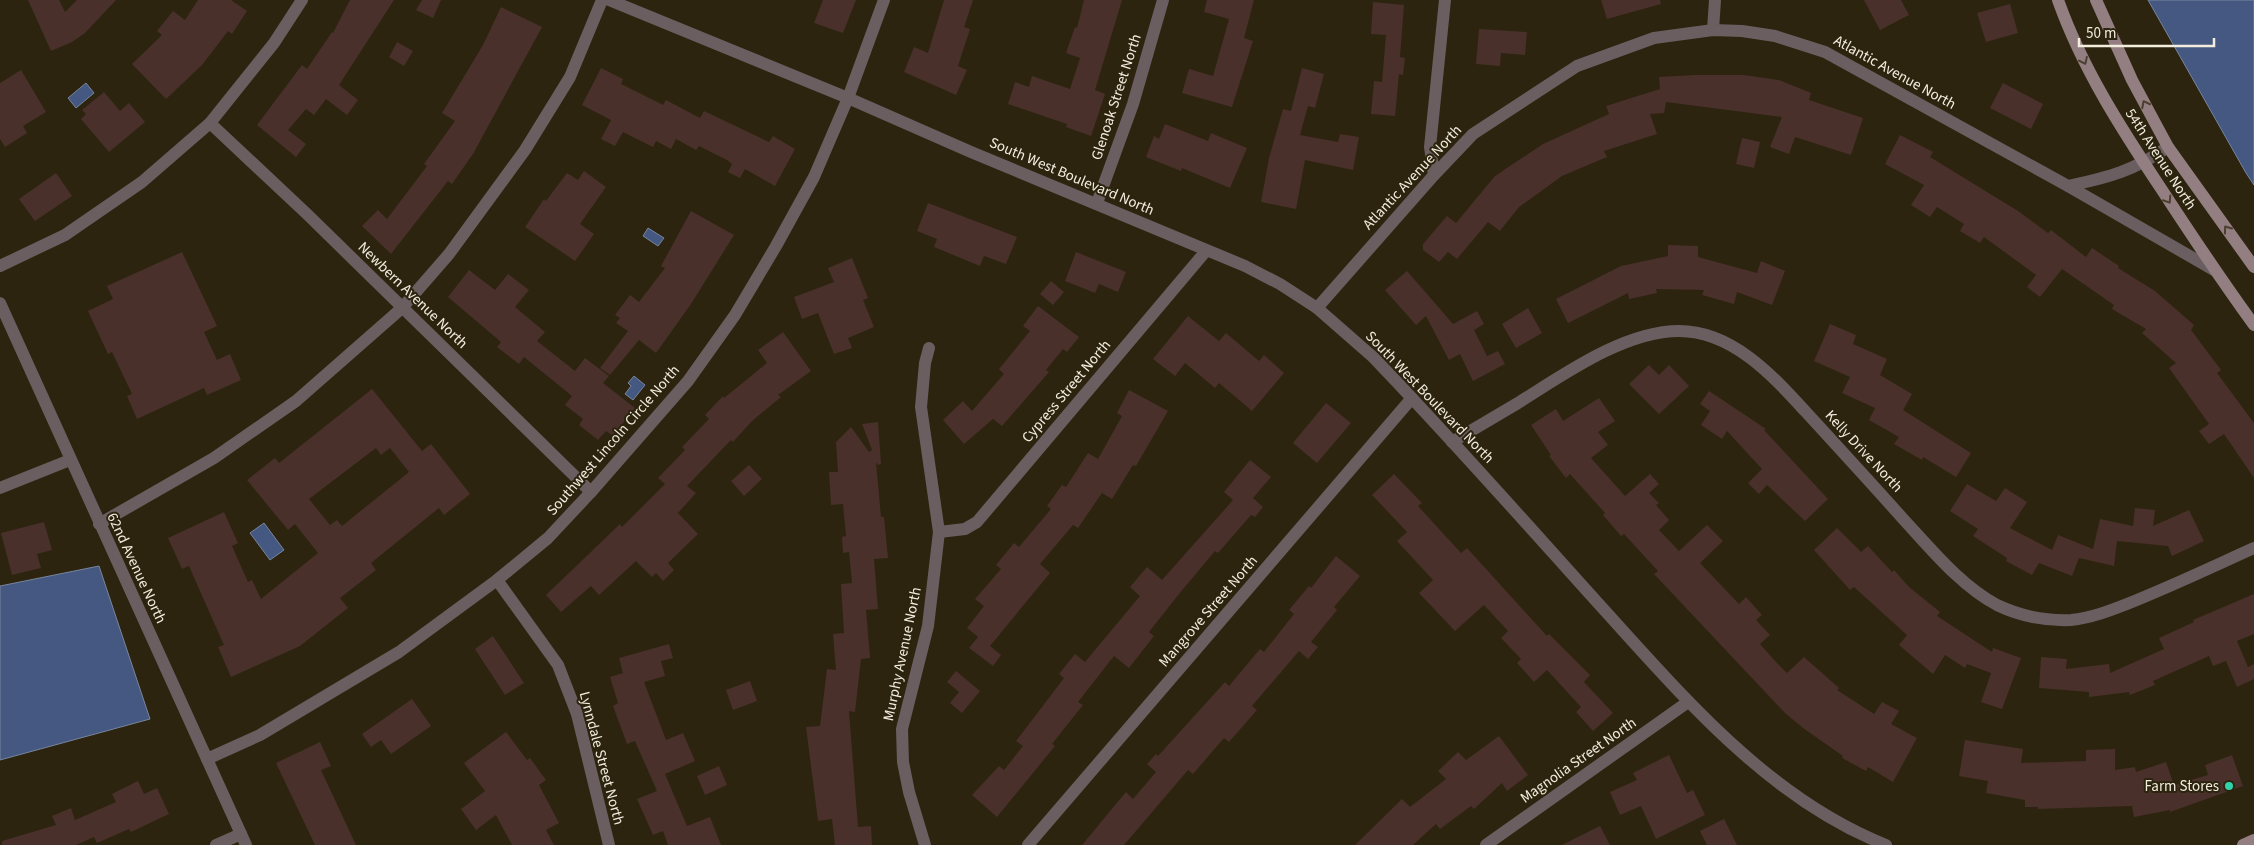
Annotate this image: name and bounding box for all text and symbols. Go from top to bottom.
scale bar [2079,15,2214,47]
text: 50 m [2086,23,2116,44]
street label: Atlantic Avenue North [1830,30,1960,115]
street label: Glenoak Street North [1086,31,1147,163]
one-way arrow [2078,56,2089,65]
one-way arrow [2141,100,2151,109]
street label: 54th Avenue North [2120,105,2201,214]
street label: Atlantic Avenue North [1358,120,1467,234]
street label: South West Boulevard North [986,132,1157,221]
one-way arrow [2162,194,2171,204]
one-way arrow [2224,225,2233,235]
street label: Newbern Avenue North [353,237,472,354]
street label: South West Boulevard North [1361,326,1499,468]
street label: Cypress Street North [1017,335,1116,447]
street label: Southwest Lincoln Circle North [542,360,685,520]
street label: Kelly Drive North [1820,406,1907,497]
street label: 62nd Avenue North [102,509,171,627]
street label: Mangrove Street North [1154,551,1263,672]
street label: Murphy Avenue North [878,585,927,723]
street label: Lynndale Street North [574,689,629,827]
street label: Magnolia Street North [1516,712,1641,808]
place label: Farm Stores [2144,776,2219,797]
marker: Farm Stores [2223,780,2235,792]

